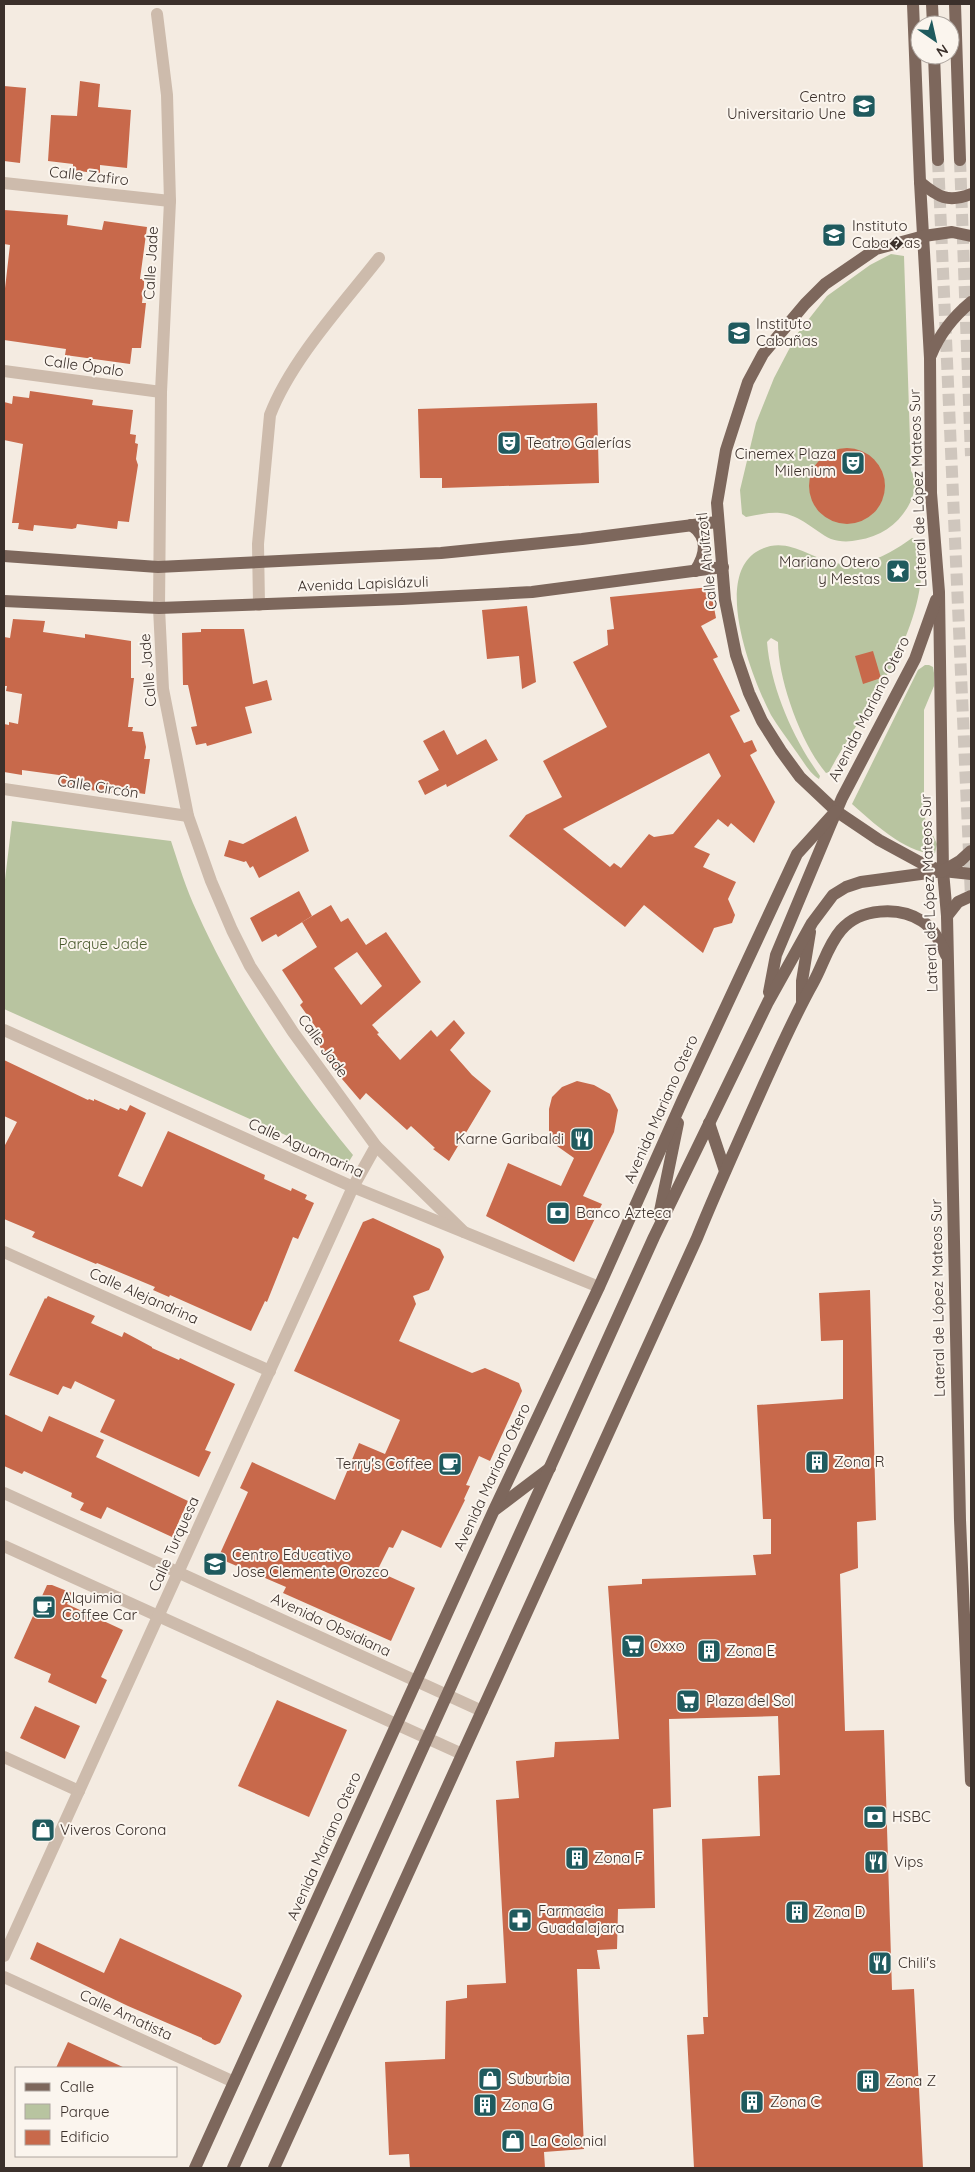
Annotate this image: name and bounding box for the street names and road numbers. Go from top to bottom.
street label: Calle Zafiro [48,162,130,189]
street label: Calle Jade [139,226,162,300]
street label: Calle Ópalo [43,351,125,380]
street label: Lateral de López Mateos Sur [905,388,930,587]
street label: Calle Ahuítzotl [692,511,721,611]
street label: Avenida Lapislázuli [297,572,429,595]
street label: Calle Jade [135,633,160,707]
street label: Avenida Mariano Otero [824,633,913,785]
street label: Calle Circón [56,771,140,802]
street label: Lateral de López Mateos Sur [916,793,941,992]
street label: Calle Jade [294,1010,353,1081]
street label: Avenida Mariano Otero [619,1032,702,1186]
street label: Calle Aguamarina [246,1114,367,1181]
street label: Lateral de López Mateos Sur [926,1199,949,1397]
street label: Calle Alejandrina [87,1263,202,1328]
street label: Avenida Mariano Otero [449,1400,534,1554]
street label: Calle Turquesa [144,1493,203,1594]
street label: Avenida Obsidiana [268,1589,394,1661]
street label: Avenida Mariano Otero [282,1769,365,1923]
street label: Calle Amatista [77,1985,176,2044]

